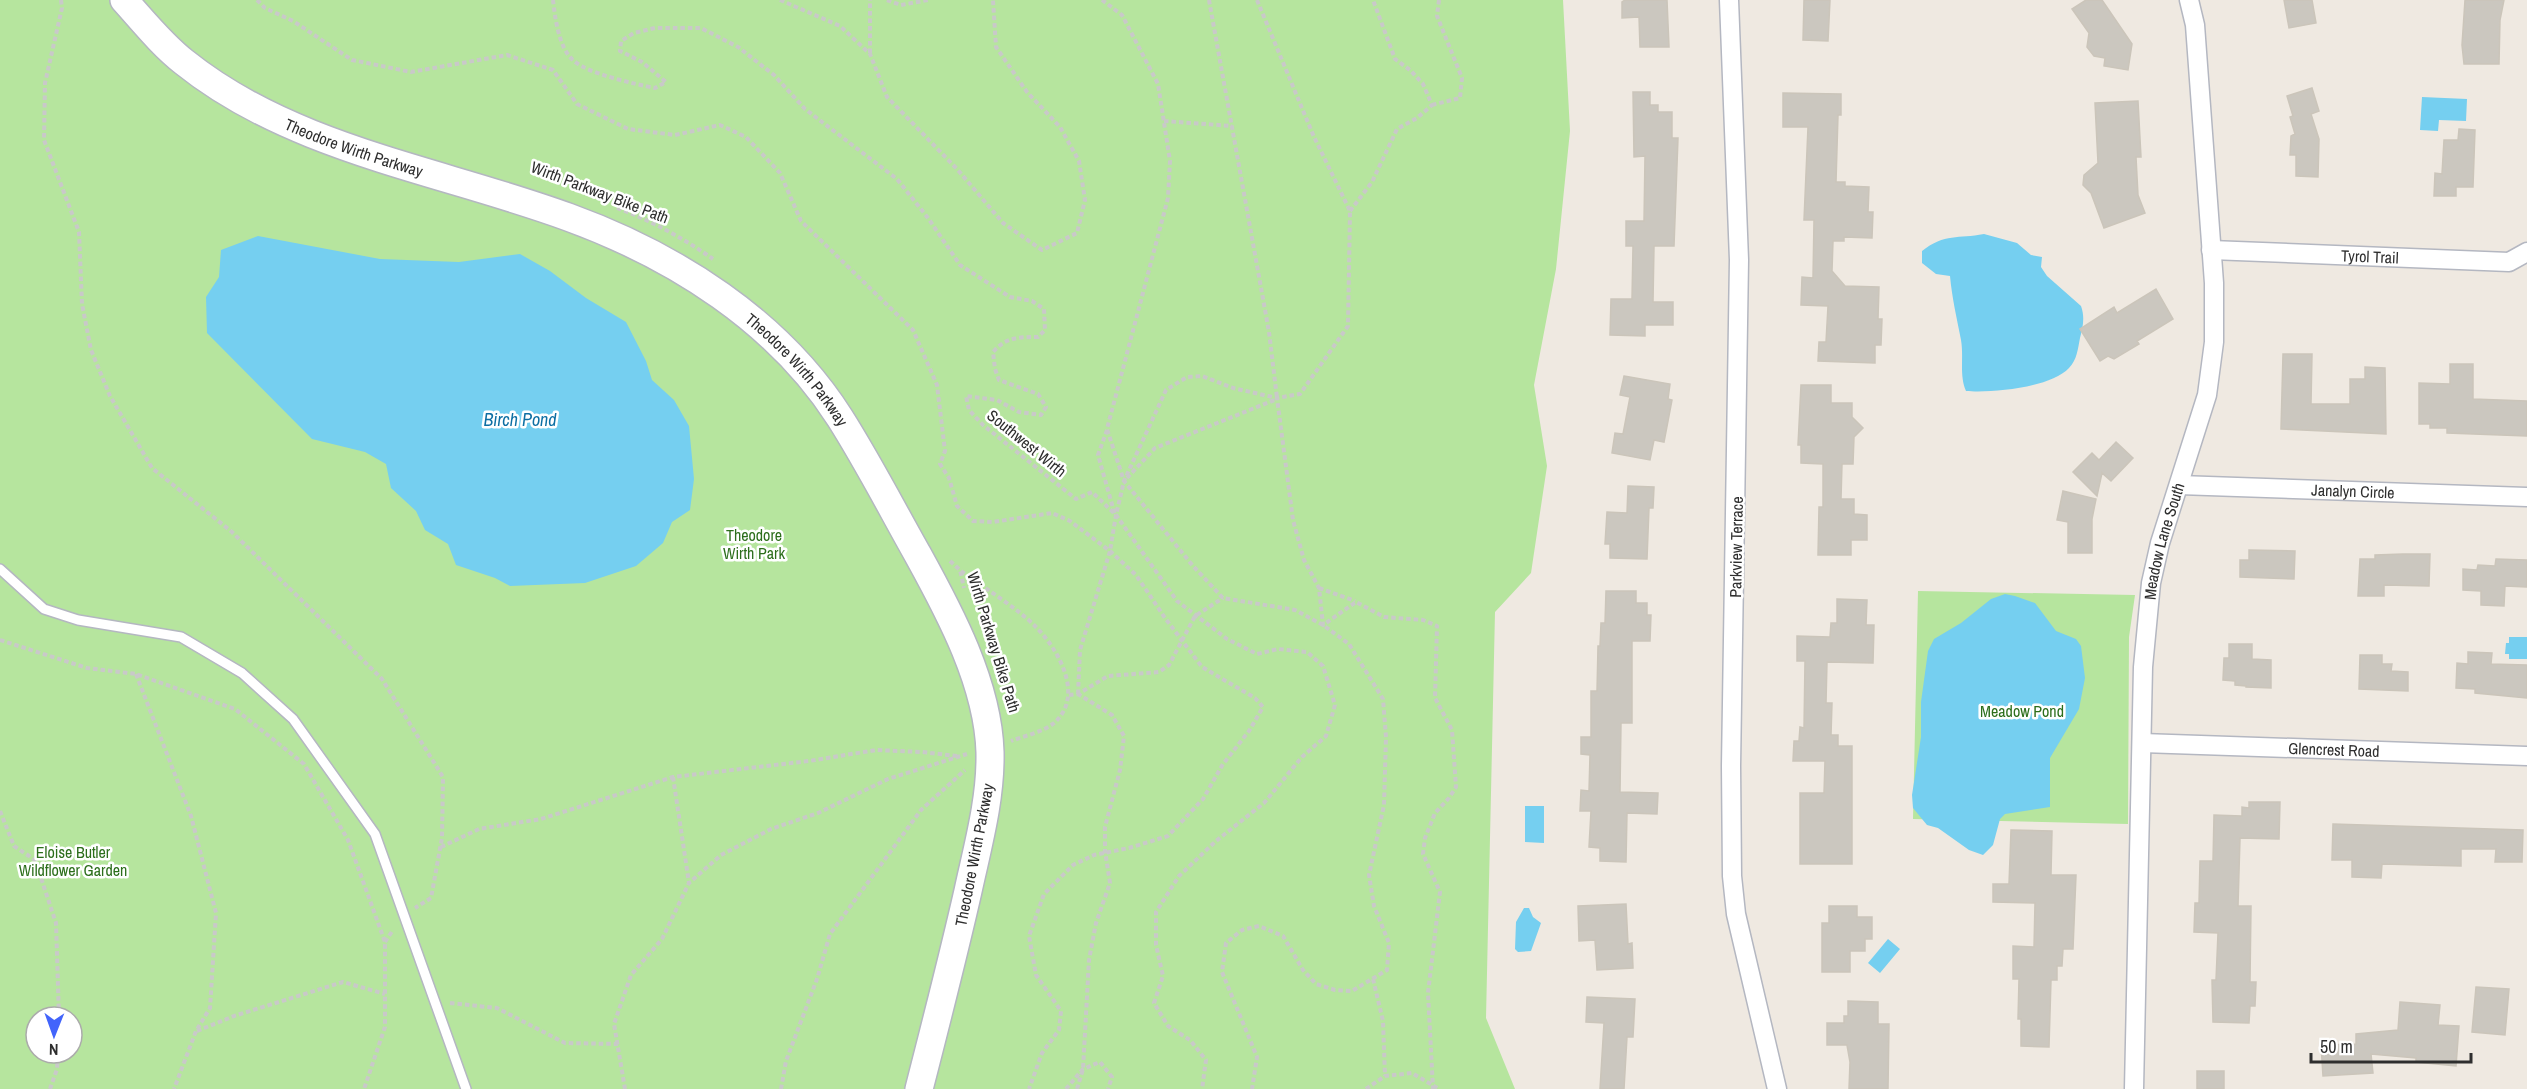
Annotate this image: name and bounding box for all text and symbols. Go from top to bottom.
street label: Theodore Wirth Parkway [281,113,426,182]
street label: Wirth Parkway Bike Path [528,156,672,228]
street label: Tyrol Trail [2341,244,2399,269]
street label: Theodore Wirth Parkway [741,308,854,431]
street label: Southwest Wirth [983,404,1071,482]
water label: Birch Pond [483,407,557,432]
street label: Janalyn Circle [2311,479,2395,503]
street label: Meadow Lane South [2138,480,2189,601]
street label: Parkview Terrace [1724,496,1748,598]
park label: Theodore Wirth Park [723,524,785,564]
street label: Wirth Parkway Bike Path [962,569,1026,715]
park label: Meadow Pond [1980,700,2064,722]
street label: Glencrest Road [2288,737,2380,762]
street label: Theodore Wirth Parkway [949,781,999,928]
park label: Eloise Butler Wildflower Garden [19,841,127,881]
north arrow [24,1005,84,1065]
scale bar [2311,1026,2472,1064]
text: 50 m [2320,1034,2353,1059]
text: N [49,1039,59,1061]

